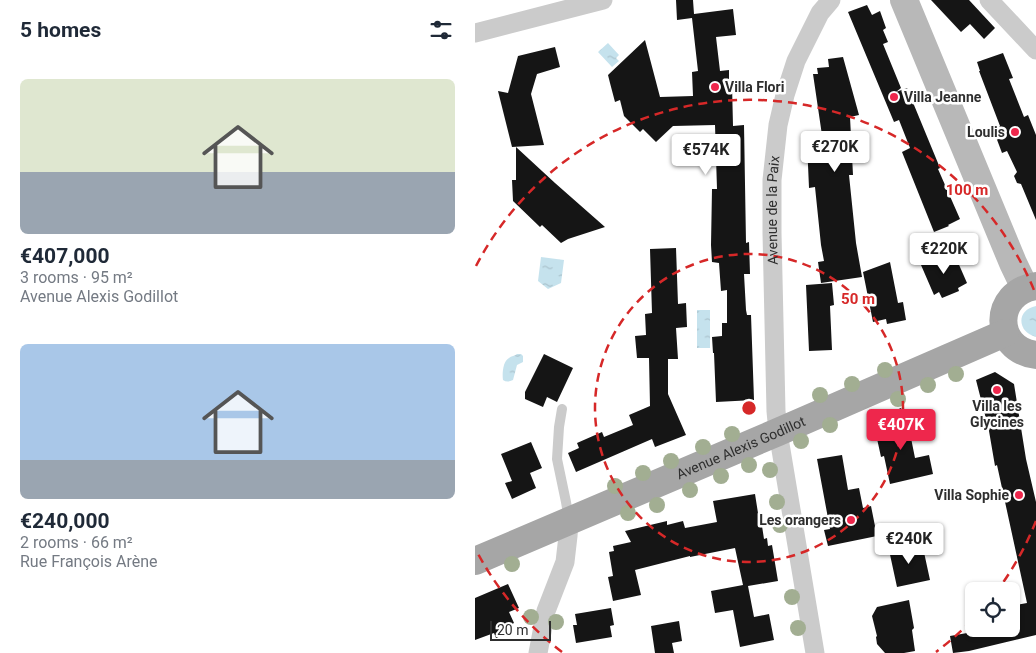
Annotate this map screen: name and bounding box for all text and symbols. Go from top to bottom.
icon: filters [427,16,455,44]
text: 5 homes [20,18,101,42]
place label: Villa Flori [725,79,784,95]
marker: Villa Flori [709,81,721,93]
place label: Villa Jeanne [904,89,982,105]
marker: Villa Jeanne [888,91,900,103]
icon: home [193,112,283,202]
place label: Loulis [967,124,1005,140]
marker: Loulis [1009,126,1021,138]
pin: €270K [800,130,870,173]
pin: €574K [671,134,741,176]
text: €270K [812,137,858,156]
text: €574K [683,140,729,159]
street label: Avenue de la Paix [764,155,783,265]
text: 100 m [946,181,988,199]
pin: €220K [909,232,979,275]
text: €220K [921,239,967,258]
text: €407,000 [20,244,110,268]
text: 3 rooms · 95 m² [20,268,133,287]
text: Avenue Alexis Godillot [20,287,178,306]
text: 50 m [841,290,875,308]
icon: home [193,377,283,467]
marker: Villa les Glycines [991,384,1003,396]
place label: Villa les Glycines [970,398,1024,430]
centre of rings [740,399,758,417]
pin: €407K [866,408,936,451]
street label: Avenue Alexis Godillot [674,413,808,482]
text: €407K [878,415,924,434]
place label: Villa Sophie [934,487,1009,503]
marker: Villa Sophie [1013,489,1025,501]
text: €240,000 [20,509,110,533]
place label: Les orangers [759,512,841,528]
marker: Les orangers [845,514,857,526]
pin: €240K [874,522,944,565]
text: €240K [886,529,932,548]
text: 2 rooms · 66 m² [20,533,133,552]
text: Rue François Arène [20,552,158,571]
map controls [965,582,1020,637]
button: locate [965,582,1020,637]
scale bar [490,618,551,641]
text: 20 m [497,622,529,638]

